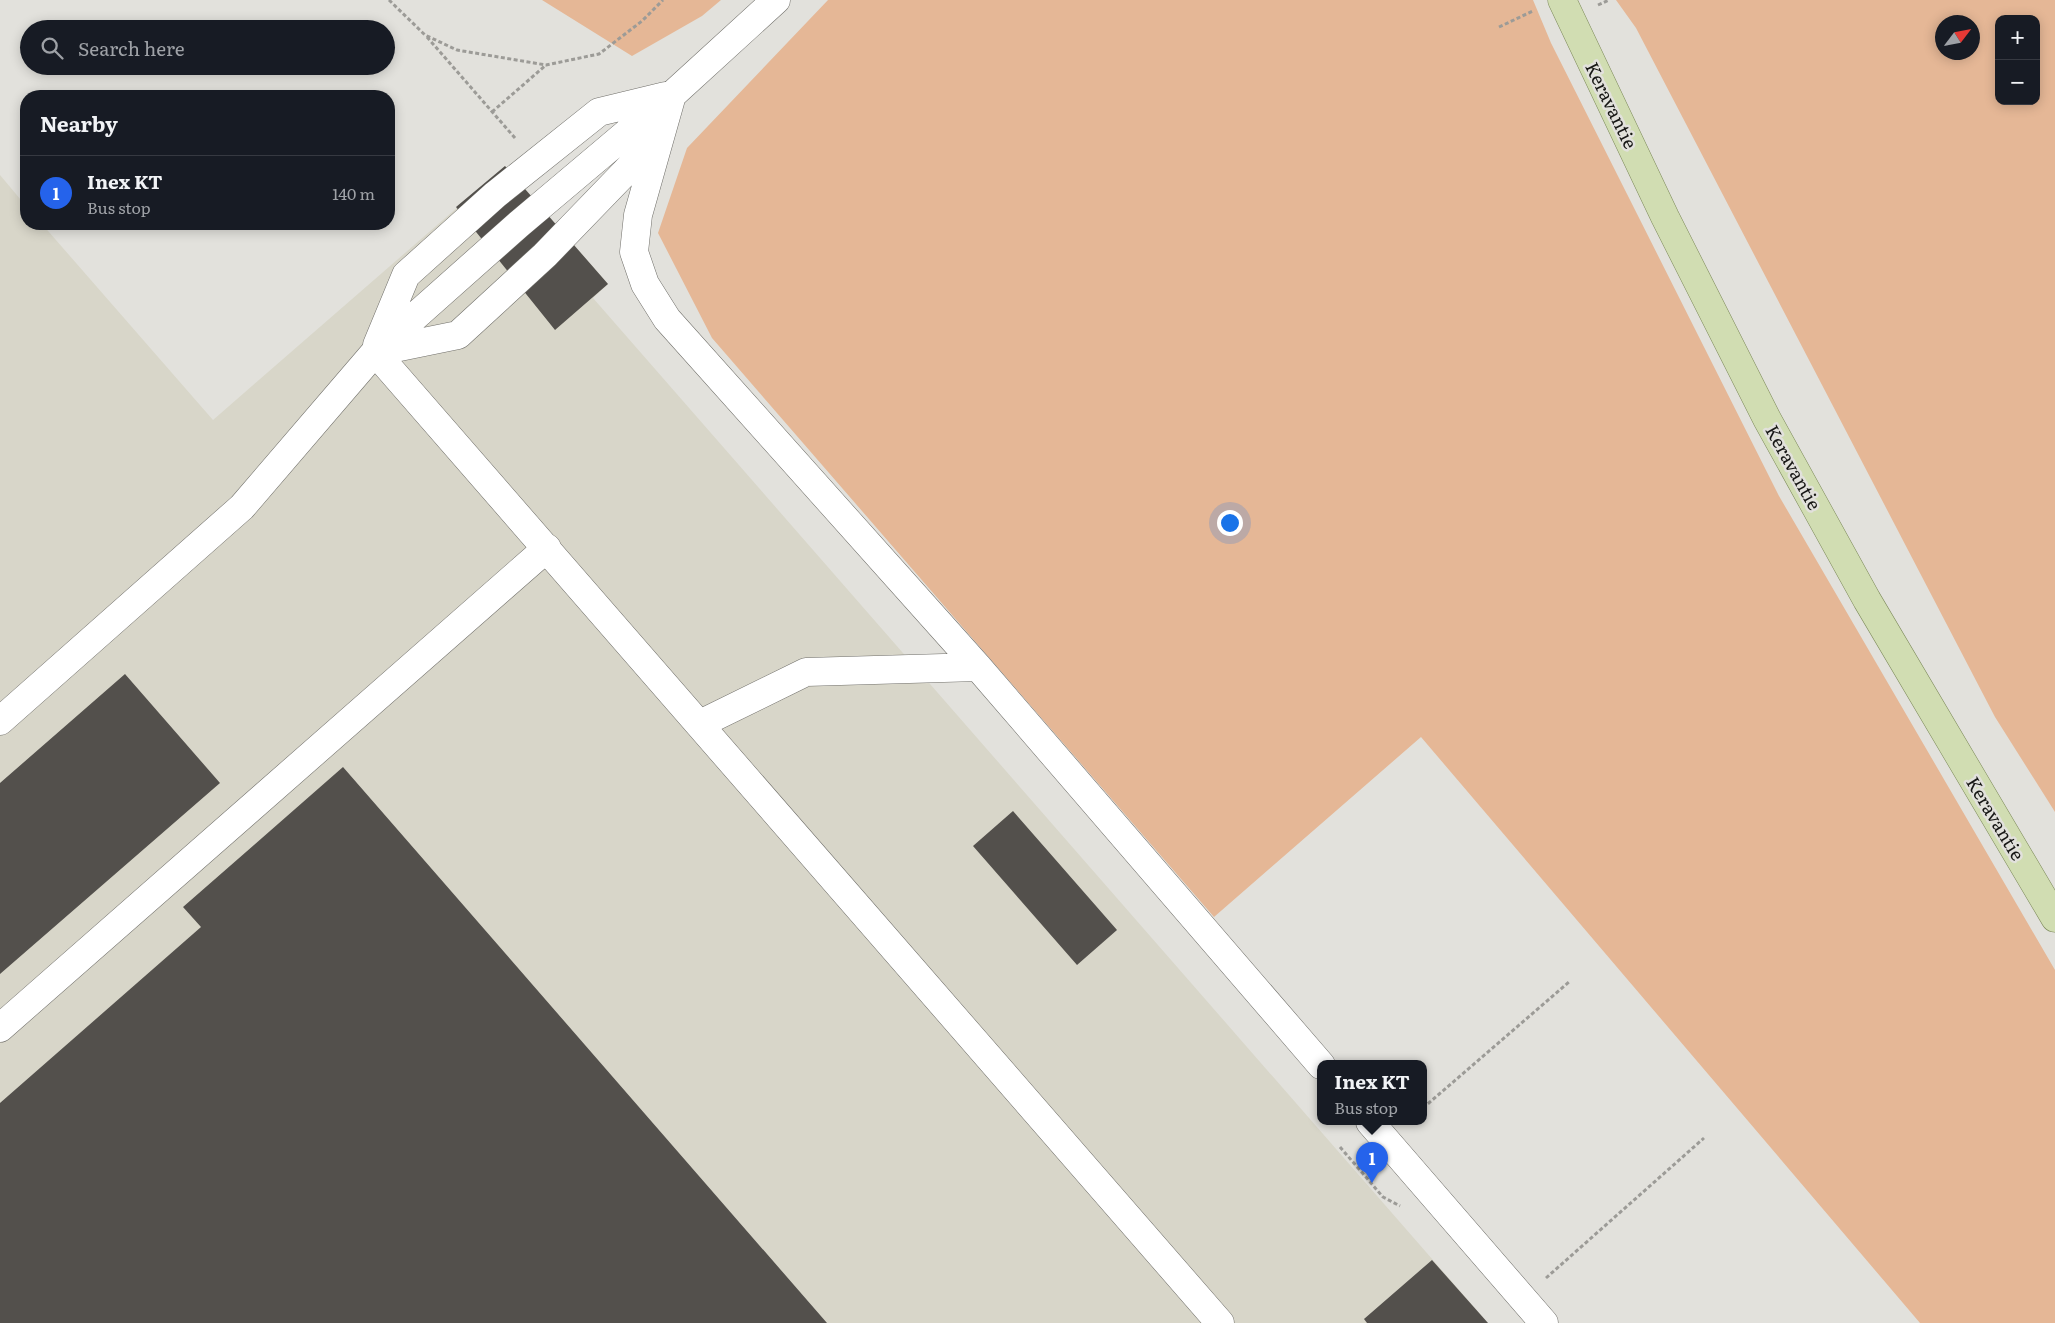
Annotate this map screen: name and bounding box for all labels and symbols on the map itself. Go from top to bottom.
north arrow [1935,15,1980,60]
street label: Keravantie [1579,57,1645,153]
street label: Keravantie [1759,419,1829,515]
your location [1217,510,1243,536]
street label: Keravantie [1960,771,2032,865]
pin: 1 [1356,1142,1388,1183]

